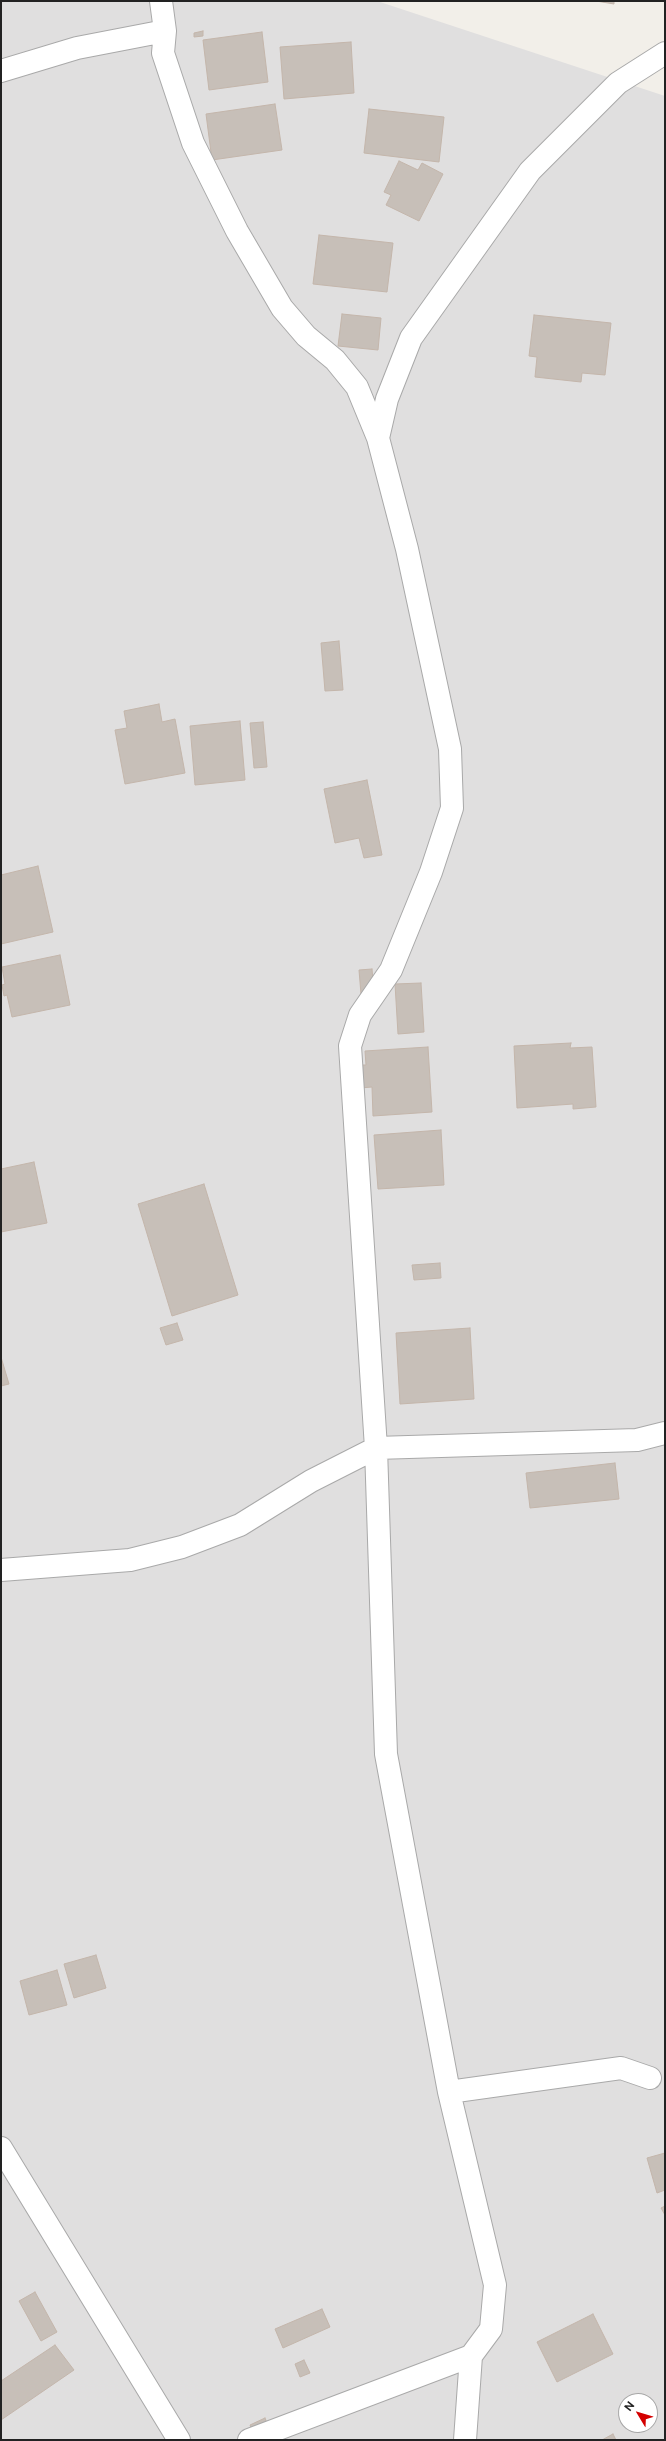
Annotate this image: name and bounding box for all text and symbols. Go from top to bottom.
north arrow [618,2393,658,2433]
text: N [622,2399,637,2413]

